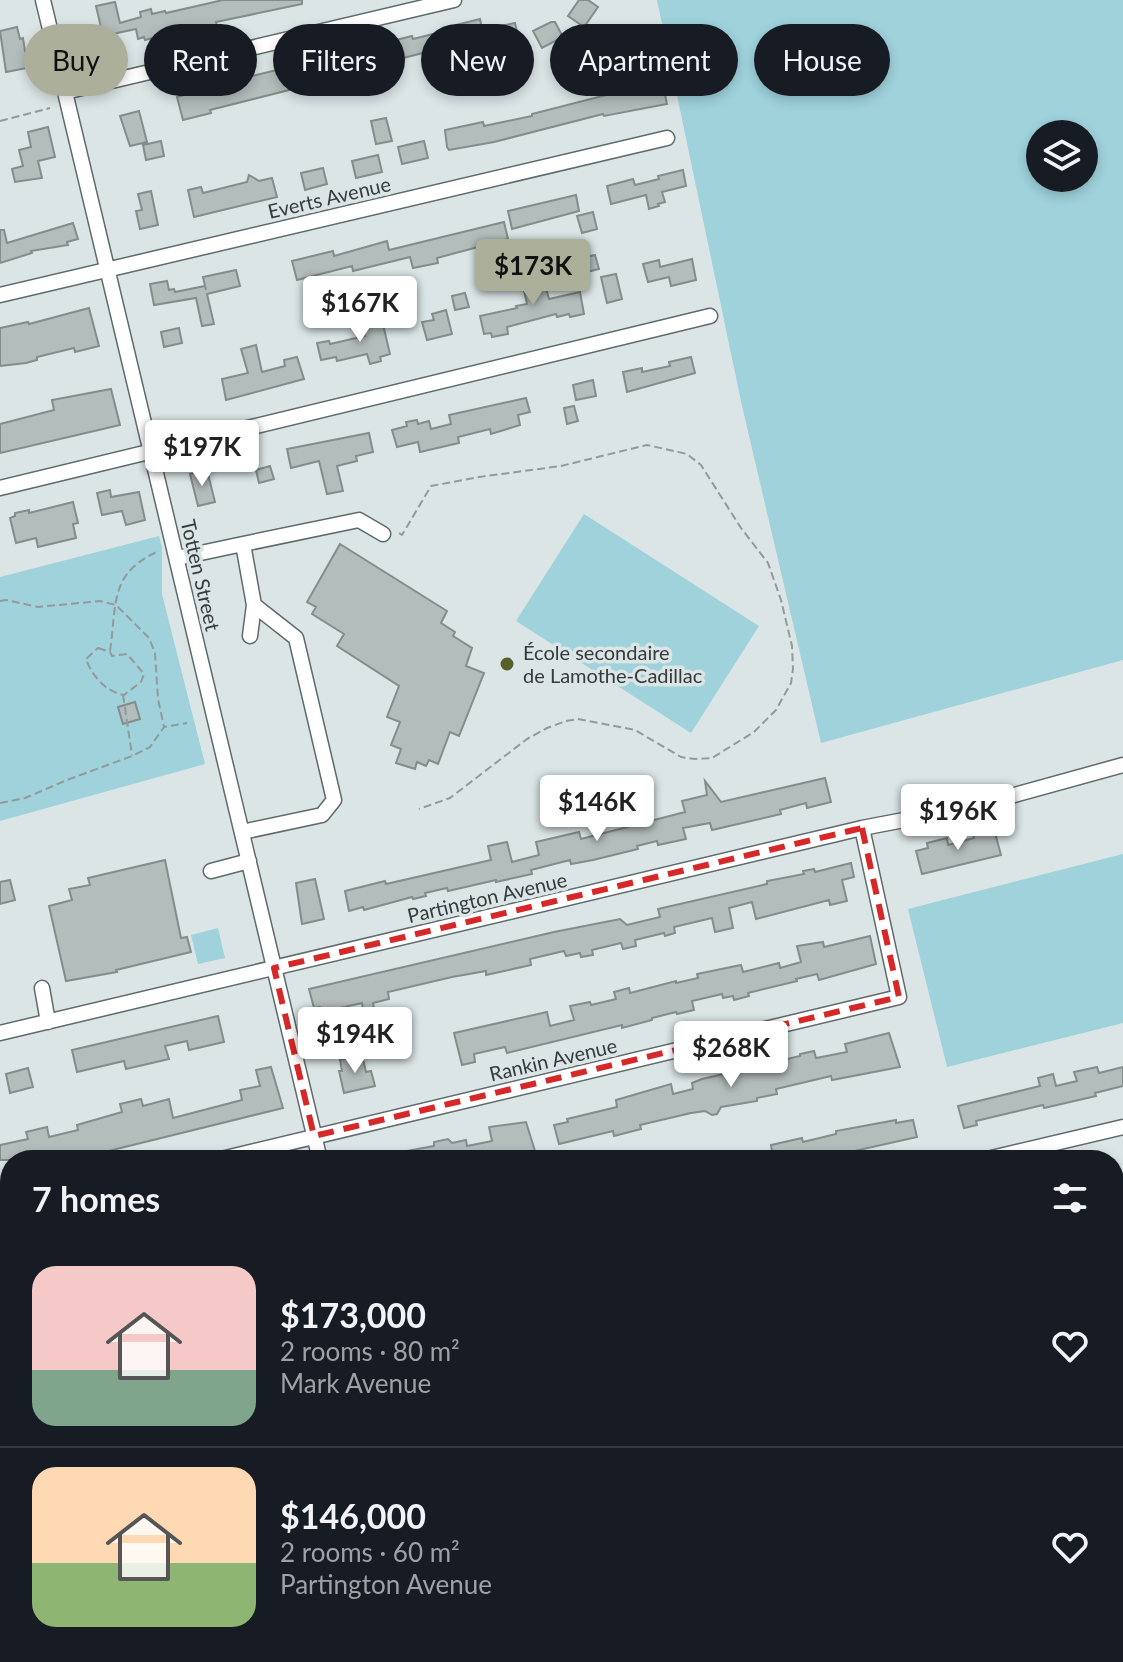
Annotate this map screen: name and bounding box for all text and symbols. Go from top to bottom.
chip: Buy [24,24,128,96]
chip: Rent [144,24,257,96]
chip: Filters [273,24,405,96]
chip: New [421,24,534,96]
chip: Apartment [550,24,738,96]
chip: House [754,24,890,96]
map controls [1026,120,1098,192]
button: layers [1026,120,1098,192]
street label: Everts Avenue [265,171,393,223]
pin: $173K [477,239,589,307]
text: $173K [494,249,572,281]
pin: $167K [304,276,416,344]
text: $167K [321,286,399,318]
pin: $197K [146,420,258,488]
text: $197K [163,430,241,462]
street label: Totten Street [177,517,225,633]
place label: École secondaire de Lamothe-Cadillac [523,640,703,687]
marker: École secondaire de Lamothe-Cadillac [498,655,516,673]
pin: $146K [541,775,653,843]
pin: $196K [902,784,1014,852]
text: $146K [558,785,636,817]
text: $196K [919,794,997,826]
street label: Partington Avenue [405,867,569,927]
pin: $194K [299,1007,411,1075]
text: $194K [316,1017,394,1049]
pin: $268K [675,1021,787,1089]
text: $268K [692,1031,770,1063]
street label: Rankin Avenue [487,1033,619,1085]
icon: filters [1048,1176,1092,1220]
text: 7 homes [32,1178,160,1219]
text: $173,000 [280,1294,426,1335]
icon: home [96,1298,192,1394]
icon: heart [1048,1324,1092,1368]
text: 2 rooms · 80 m² [280,1335,460,1367]
text: Mark Avenue [280,1367,431,1399]
text: $146,000 [280,1495,426,1536]
icon: home [96,1499,192,1595]
icon: heart [1048,1525,1092,1569]
text: 2 rooms · 60 m² [280,1536,460,1568]
text: Partington Avenue [280,1568,492,1600]

